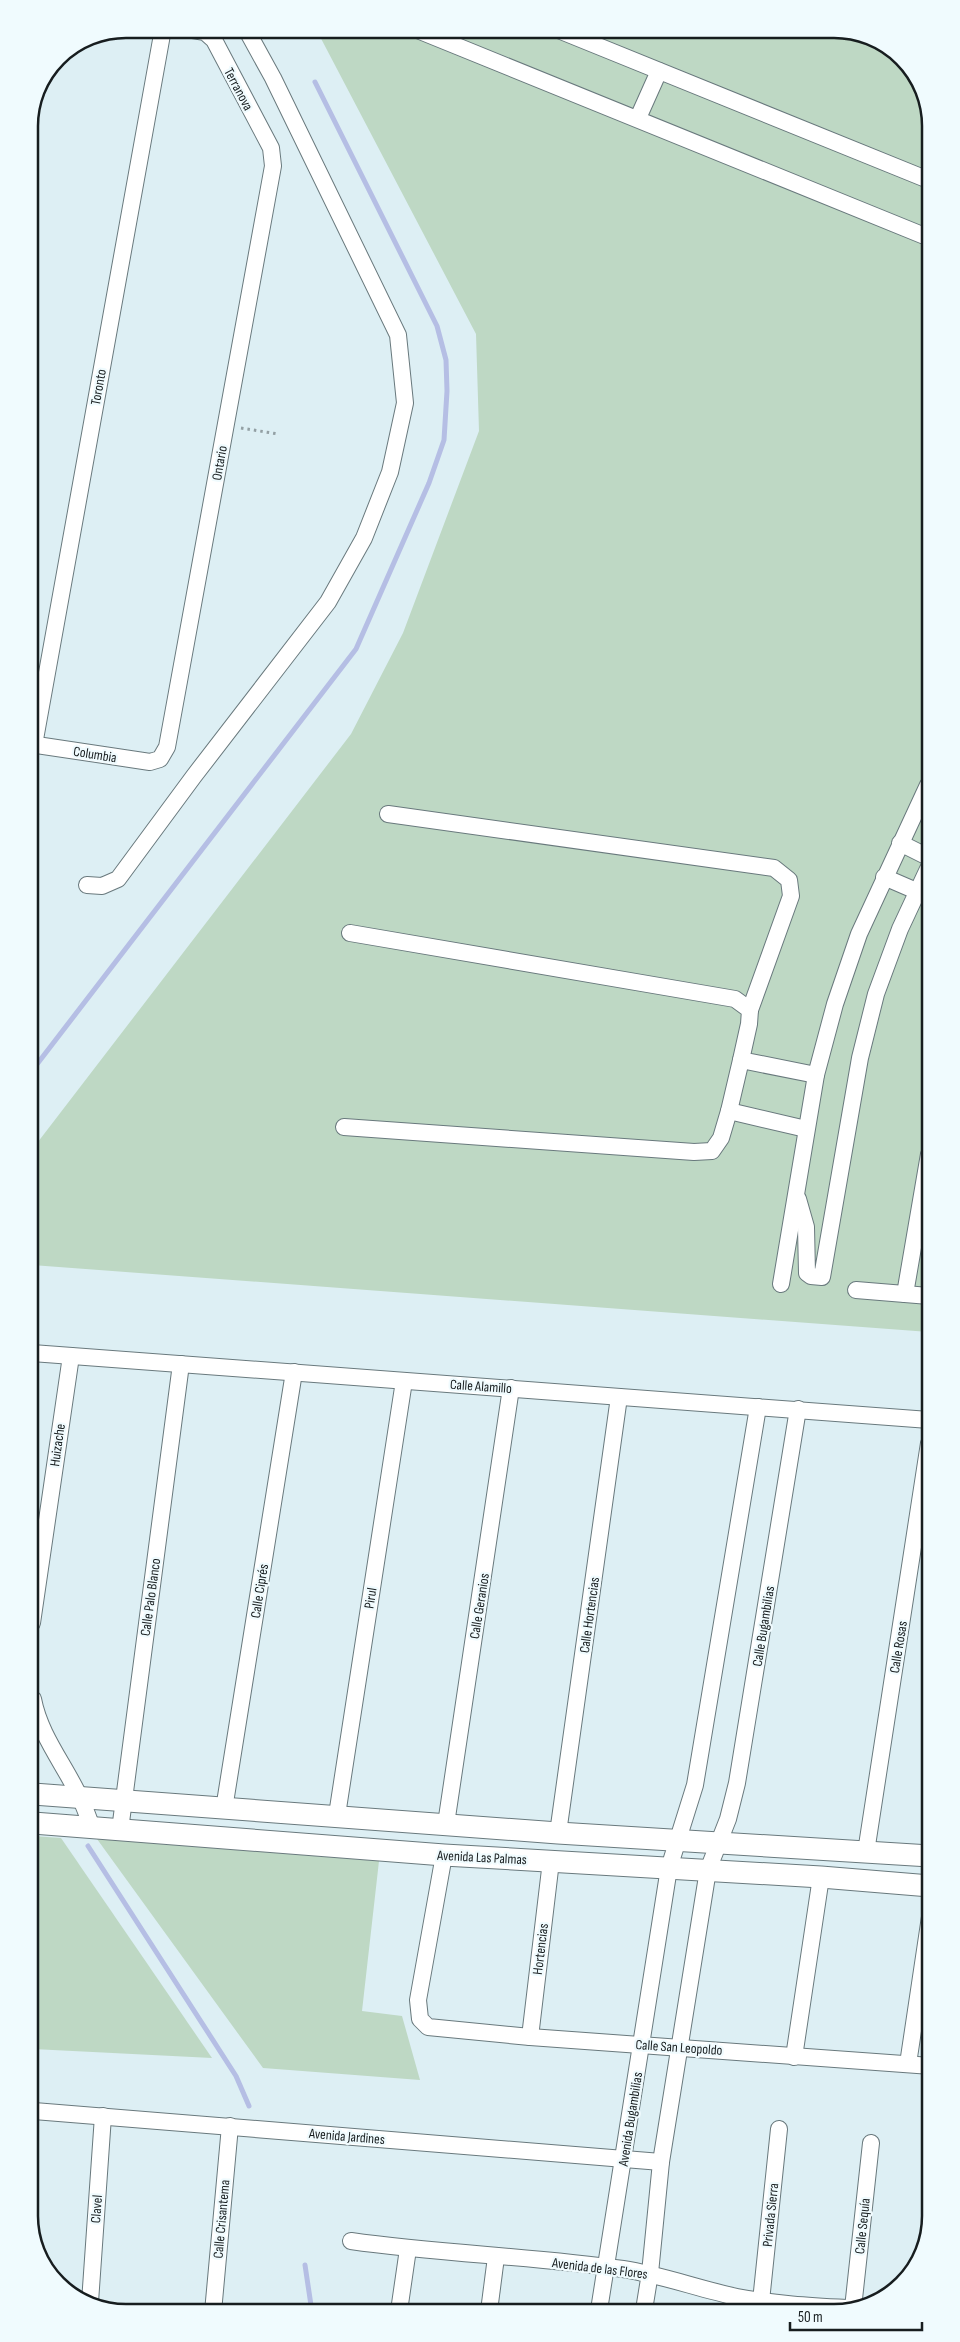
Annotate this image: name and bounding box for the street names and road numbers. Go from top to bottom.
street label: Terranova [220,65,257,113]
street label: Toronto [87,368,110,406]
street label: Ontario [208,444,231,482]
street label: Columbia [72,743,118,766]
street label: Calle Alamillo [450,1376,513,1397]
street label: Huizache [46,1422,69,1468]
street label: Calle Palo Blanco [137,1557,164,1637]
street label: Calle Ciprés [247,1563,272,1619]
street label: Calle Geranios [466,1572,493,1640]
street label: Calle Hortencias [576,1576,603,1654]
street label: Calle Bugambilias [749,1585,778,1668]
street label: Pirul [360,1586,381,1610]
street label: Calle Rosas [886,1620,911,1674]
street label: Avenida Las Palmas [436,1847,527,1868]
street label: Hortencias [529,1922,552,1976]
street label: Calle San Leopoldo [635,2036,723,2059]
street label: Avenida Bugambilias [615,2071,646,2168]
street label: Avenida Jardines [307,2125,386,2148]
street label: Calle Crisantema [210,2179,233,2259]
street label: Privada Sierra [759,2182,782,2248]
street label: Clavel [87,2194,106,2224]
street label: Calle Sequía [851,2197,874,2255]
street label: Avenida de las Flores [550,2254,649,2283]

